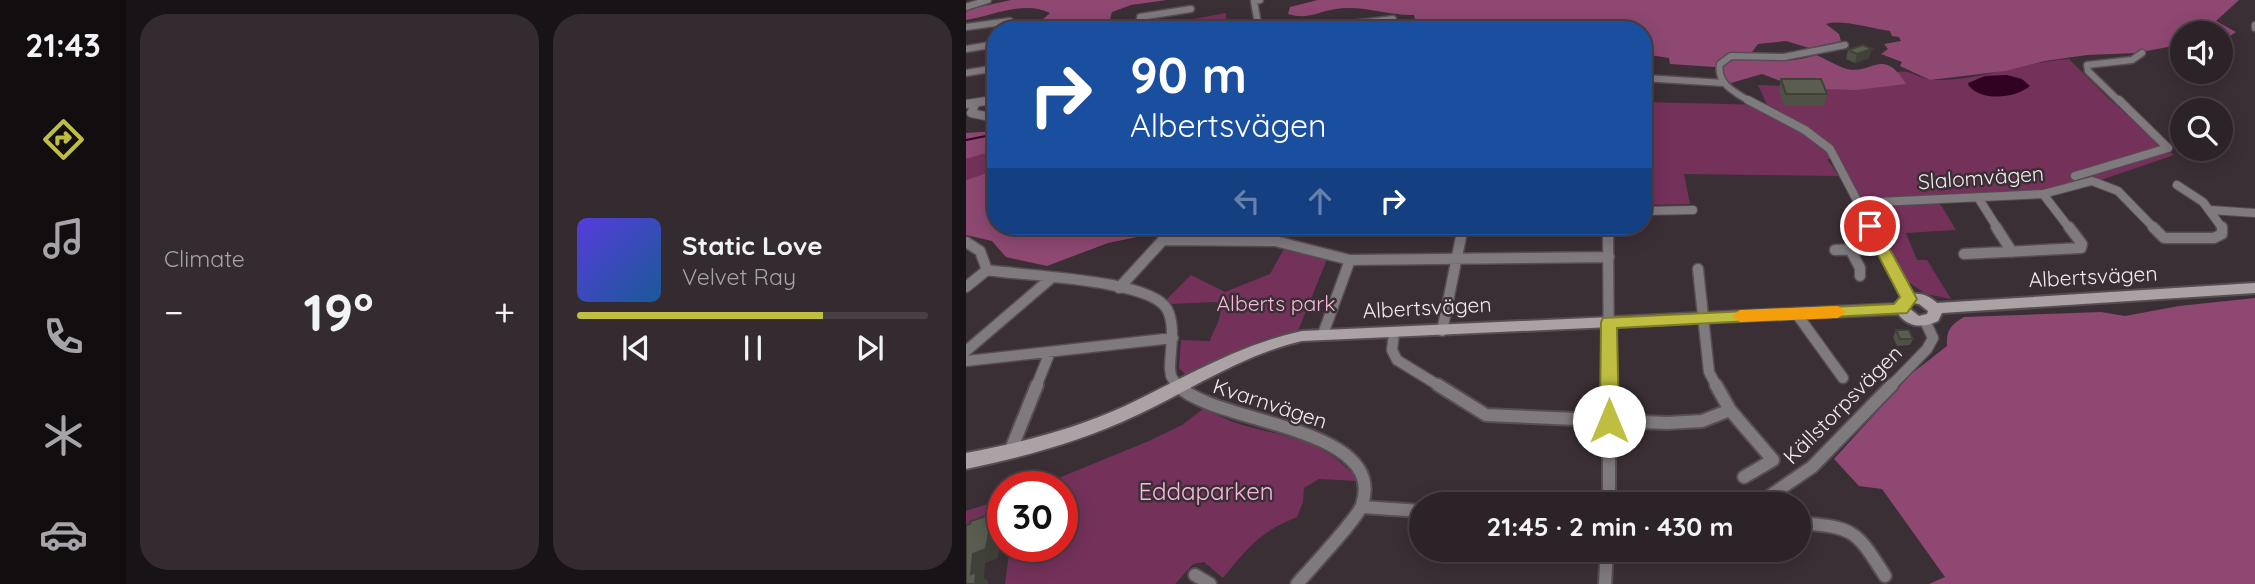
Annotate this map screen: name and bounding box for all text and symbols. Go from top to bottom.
map controls [2170,21,2233,161]
button: sound [2170,21,2233,84]
text: 21:43 [25,25,101,65]
text: 90 m [1130,44,1247,105]
icon: right [1015,49,1106,140]
button: search [2170,98,2233,161]
text: Albertsvägen [1130,105,1327,145]
icon: directions [39,115,88,164]
street label: Slalomvägen [1917,160,2045,194]
icon: left [1228,182,1266,220]
icon: ahead [1301,182,1339,220]
icon: right [1374,182,1412,220]
pin [1840,196,1900,256]
icon: arrive [1851,207,1889,245]
icon: music [39,214,88,263]
text: Static Love [682,229,823,262]
text: Climate [164,244,245,273]
street label: Albertsvägen [2028,260,2158,292]
text: Velvet Ray [682,262,796,291]
text: 19° [304,279,374,344]
text: − [164,288,184,336]
text: + [494,288,515,336]
park label: Alberts park [1217,290,1336,316]
street label: Albertsvägen [1362,291,1492,323]
icon: phone [39,312,88,361]
icon: previous [617,329,655,367]
icon: pause [734,329,772,367]
icon: next [851,329,889,367]
street label: Källstorpsvägen [1778,340,1907,469]
street label: Kvarnvägen [1210,372,1331,434]
position arrow [1572,384,1646,458]
icon: climate [39,411,88,460]
speed limit sign: 30 [987,471,1078,562]
park label: Eddaparken [1138,476,1274,506]
icon: car [39,510,88,559]
text: 21:45 · 2 min · 430 m [1486,510,1734,543]

